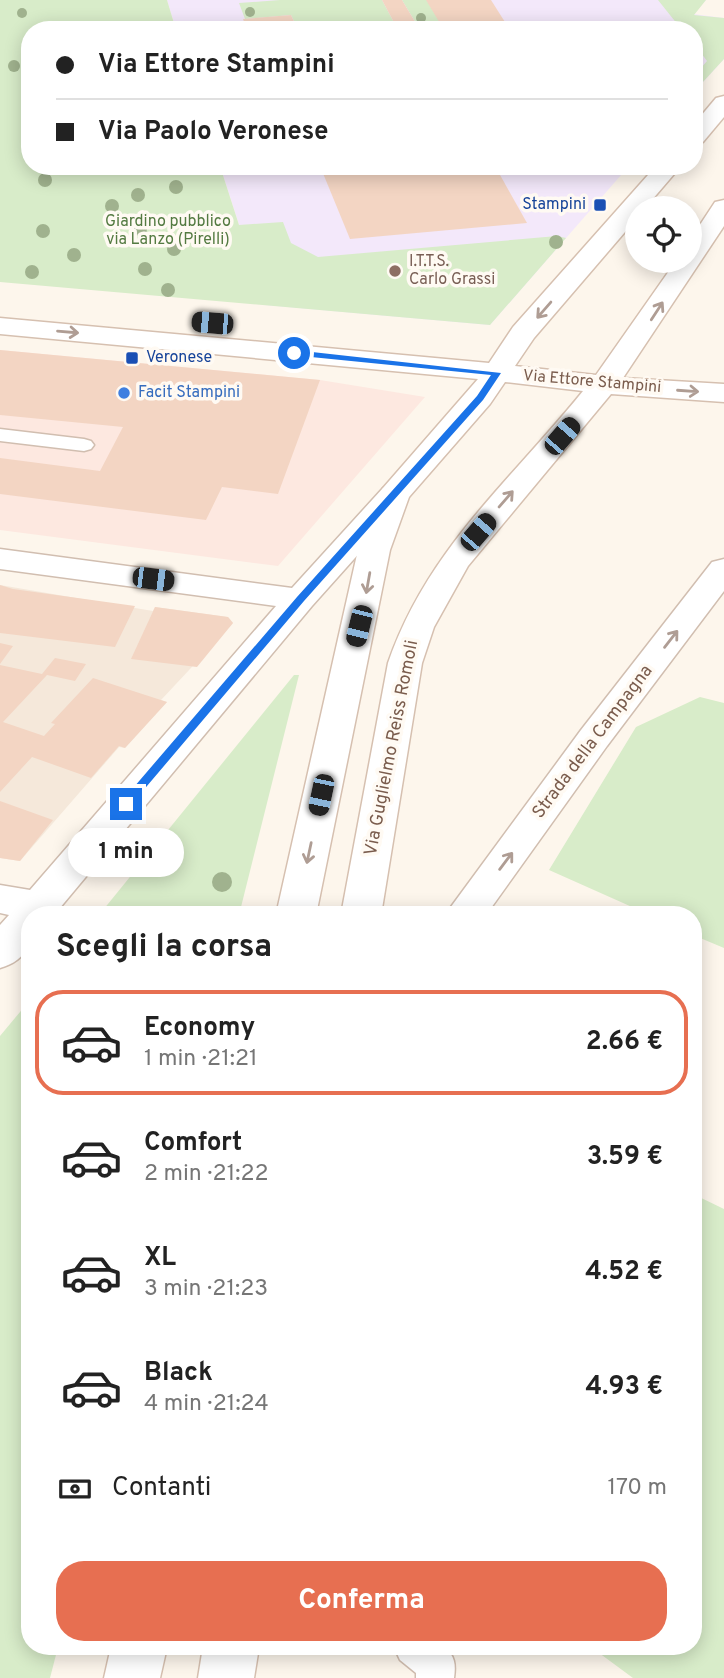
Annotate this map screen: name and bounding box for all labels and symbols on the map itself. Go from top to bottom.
place label: Stampini [522,195,586,215]
marker: Stampini [592,197,608,213]
park label: Giardino pubblico via Lanzo (Pirelli) [105,212,231,250]
place label: I.T.T.S. Carlo Grassi [409,252,495,290]
marker: I.T.T.S. Carlo Grassi [387,263,403,279]
one-way arrow [536,300,552,318]
one-way arrow [650,302,664,321]
car [191,311,234,335]
one-way arrow [56,326,79,339]
route start [278,337,310,369]
place label: Veronese [146,348,212,368]
marker: Veronese [124,350,140,366]
street label: Via Ettore Stampini [522,366,662,398]
place label: Facit Stampini [138,383,240,403]
marker: Facit Stampini [116,385,132,401]
one-way arrow [677,385,699,398]
car [541,413,584,459]
one-way arrow [498,491,514,509]
car [457,509,500,555]
car [131,566,176,592]
one-way arrow [361,571,374,594]
car [344,603,375,649]
one-way arrow [663,630,678,648]
street label: Via Guglielmo Reiss Romoli [360,638,424,858]
street label: Strada della Campagna [528,661,658,823]
car [307,772,336,818]
route end [110,788,142,820]
callout: 1 min [68,828,184,878]
one-way arrow [302,841,316,864]
one-way arrow [498,852,513,870]

